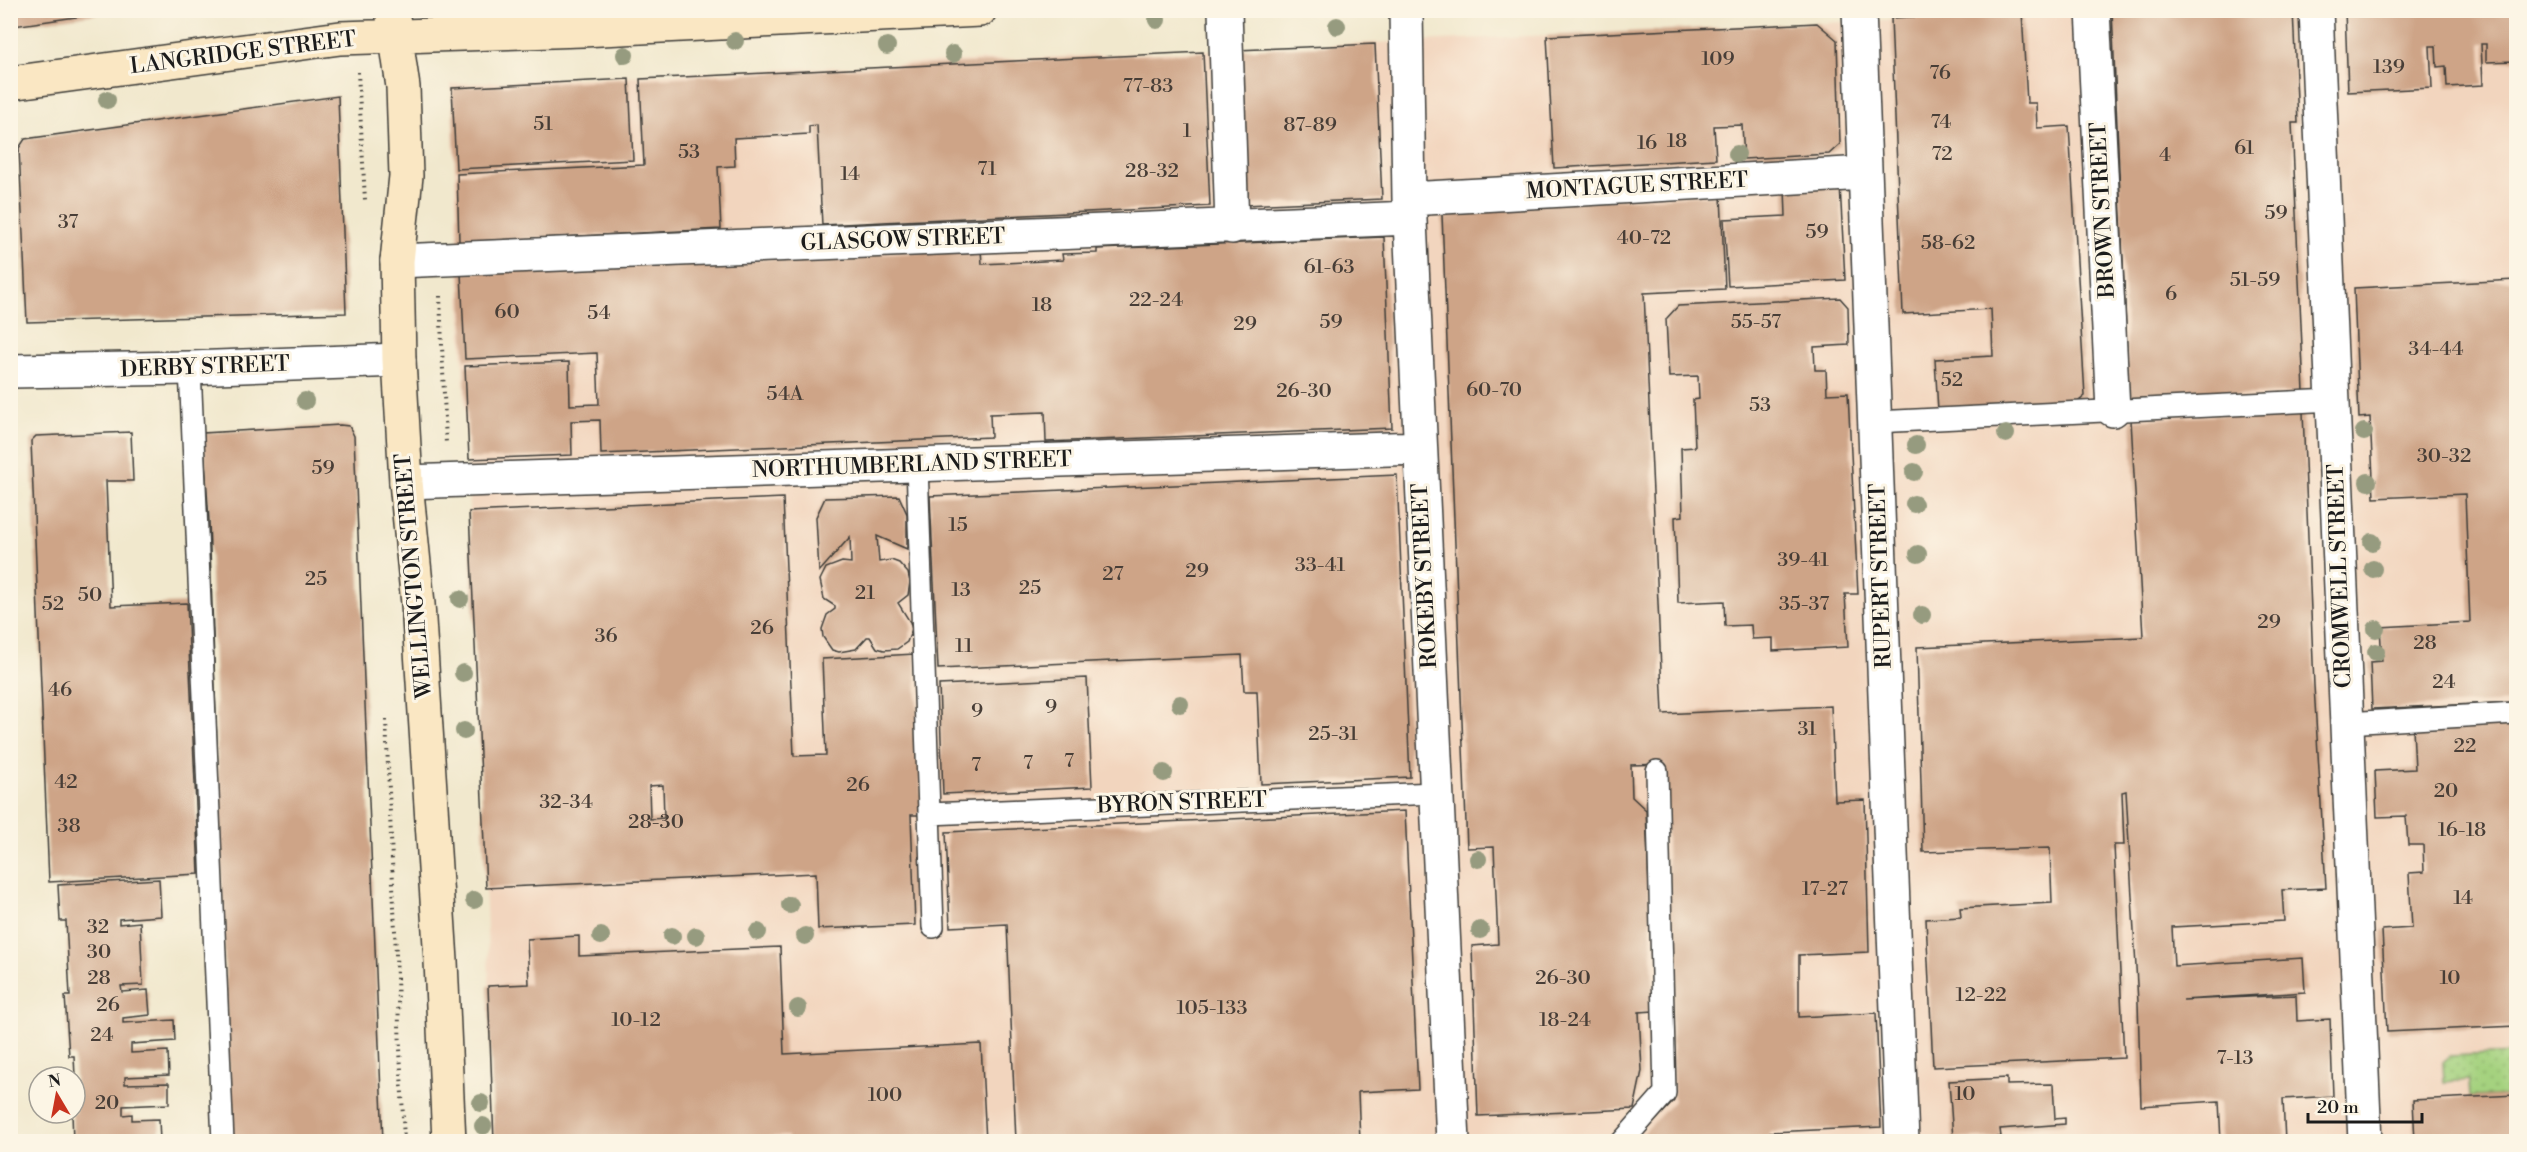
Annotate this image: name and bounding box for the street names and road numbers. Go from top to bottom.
street label: LANGRIDGE STREET [128,26,358,80]
street label: BROWN STREET [2085,121,2121,300]
street label: MONTAGUE STREET [1525,167,1749,205]
street label: GLASGOW STREET [800,223,1006,257]
street label: DERBY STREET [120,351,290,383]
street label: NORTHUMBERLAND STREET [751,446,1073,484]
street label: WELLINGTON STREET [390,452,438,701]
street label: CROMWELL STREET [2323,463,2357,689]
street label: ROKEBY STREET [1407,483,1443,669]
street label: RUPERT STREET [1864,483,1898,669]
street label: BYRON STREET [1095,787,1268,819]

